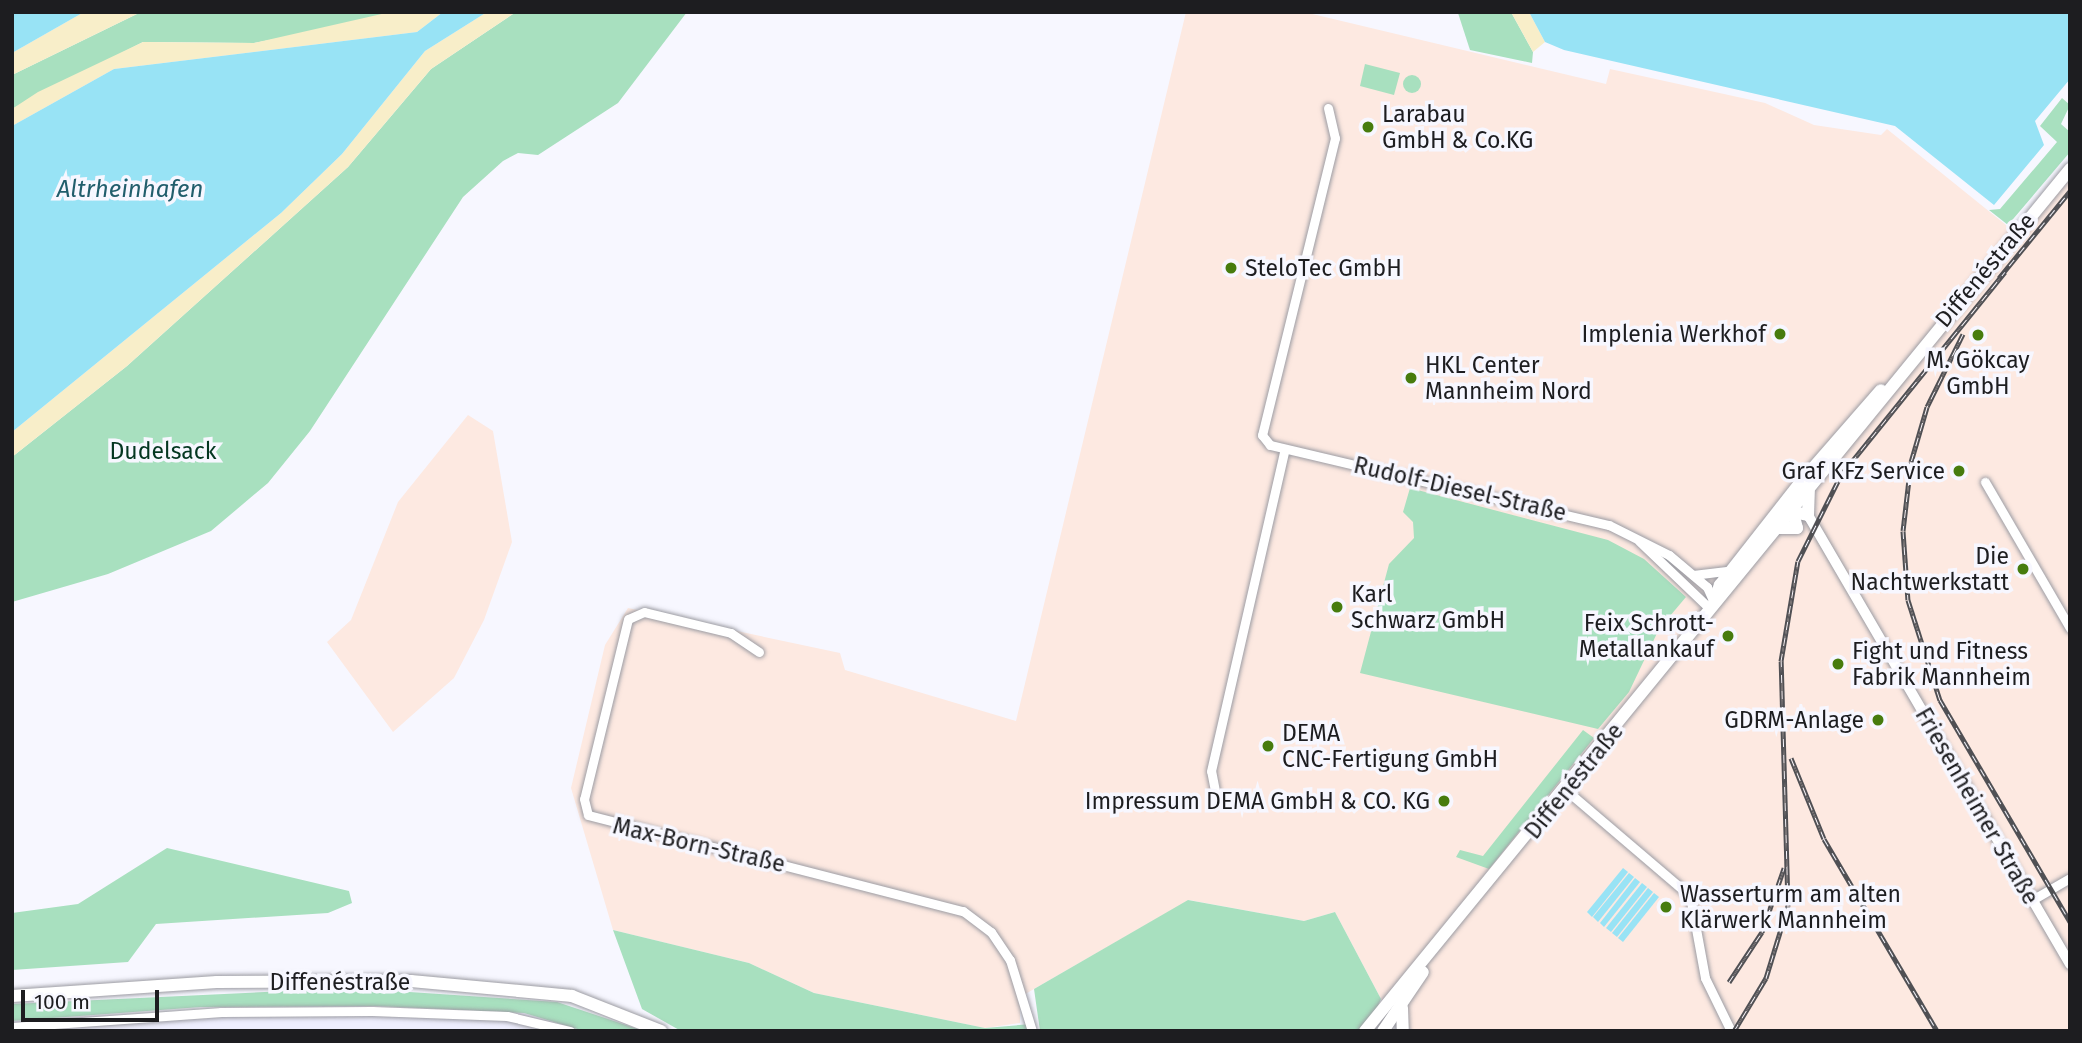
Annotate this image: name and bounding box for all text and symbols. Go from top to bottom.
place label: Larabau GmbH & Co.KG [1382,100,1533,154]
marker: Larabau GmbH & Co.KG [1360,119,1376,135]
water label: Altrheinhafen [57,176,203,204]
street label: Diffenéstraße [1929,207,2041,333]
place label: SteloTec GmbH [1245,254,1402,282]
marker: SteloTec GmbH [1223,260,1239,276]
place label: Implenia Werkhof [1582,320,1766,348]
marker: Implenia Werkhof [1772,326,1788,342]
marker: M. Gökcay GmbH [1970,327,1986,343]
place label: M. Gökcay GmbH [1926,346,2030,400]
place label: HKL Center Mannheim Nord [1425,351,1592,405]
marker: HKL Center Mannheim Nord [1403,370,1419,386]
park label: Dudelsack [109,437,217,465]
street label: Rudolf-Diesel-Straße [1351,451,1569,527]
place label: Graf KFz Service [1781,457,1945,485]
marker: Graf KFz Service [1951,463,1967,479]
place label: Die Nachtwerkstatt [1850,542,2009,596]
marker: Die Nachtwerkstatt [2015,561,2031,577]
place label: Karl Schwarz GmbH [1351,580,1505,634]
marker: Karl Schwarz GmbH [1329,599,1345,615]
place label: Feix Schrott- Metallankauf [1579,609,1714,663]
marker: Feix Schrott- Metallankauf [1720,628,1736,644]
place label: Fight und Fitness Fabrik Mannheim [1852,637,2031,691]
marker: Fight und Fitness Fabrik Mannheim [1830,656,1846,672]
street label: Friesenheimer Straße [1909,703,2045,909]
place label: GDRM-Anlage [1724,706,1864,734]
marker: GDRM-Anlage [1870,712,1886,728]
street label: Diffenéstraße [1519,718,1629,844]
place label: DEMA CNC-Fertigung GmbH [1282,719,1498,773]
marker: DEMA CNC-Fertigung GmbH [1260,738,1276,754]
place label: Impressum DEMA GmbH & CO. KG [1085,787,1430,815]
marker: Impressum DEMA GmbH & CO. KG [1436,793,1452,809]
street label: Max-Born-Straße [610,812,788,878]
place label: Wasserturm am alten Klärwerk Mannheim [1680,880,1901,934]
marker: Wasserturm am alten Klärwerk Mannheim [1658,899,1674,915]
street label: Diffenéstraße [270,968,410,996]
scale bar [24,976,163,1020]
text: 100 m [34,989,90,1015]

